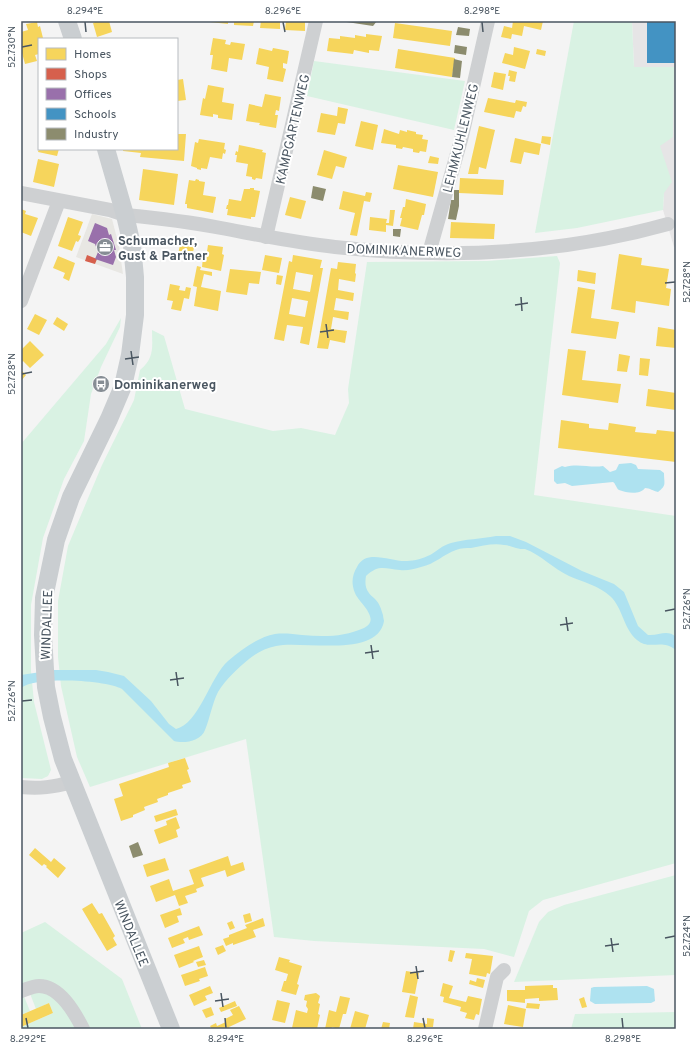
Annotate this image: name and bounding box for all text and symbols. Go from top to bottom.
text: 8.294°E [67,5,103,18]
text: 8.296°E [265,5,301,18]
text: 8.298°E [464,5,500,18]
text: 52.730°N [6,26,19,68]
legend [38,38,178,150]
text: Homes [74,47,111,63]
text: Shops [74,67,107,83]
street label: KAMPGARTENWEG [273,73,314,186]
street label: LEHMKUHLENWEG [441,82,483,195]
text: Offices [74,87,112,103]
text: Schools [74,107,116,123]
text: Industry [74,127,119,143]
place label: Schumacher, Gust & Partner [118,234,208,265]
office icon: Schumacher, Gust & Partner [95,237,115,257]
street label: DOMINIKANERWEG [346,242,462,262]
text: 52.728°N [681,261,694,303]
text: 52.728°N [6,353,19,395]
bus stop icon: Dominikanerweg [91,374,111,394]
place label: Dominikanerweg [114,378,216,394]
text: 52.726°N [681,588,694,630]
street label: WINDALLEE [39,590,57,661]
text: 52.726°N [6,680,19,722]
street label: WINDALLEE [110,898,151,969]
text: 52.724°N [681,915,694,957]
text: 8.292°E [10,1033,46,1046]
text: 8.294°E [208,1033,244,1046]
text: 8.296°E [407,1033,443,1046]
text: 8.298°E [605,1033,641,1046]

